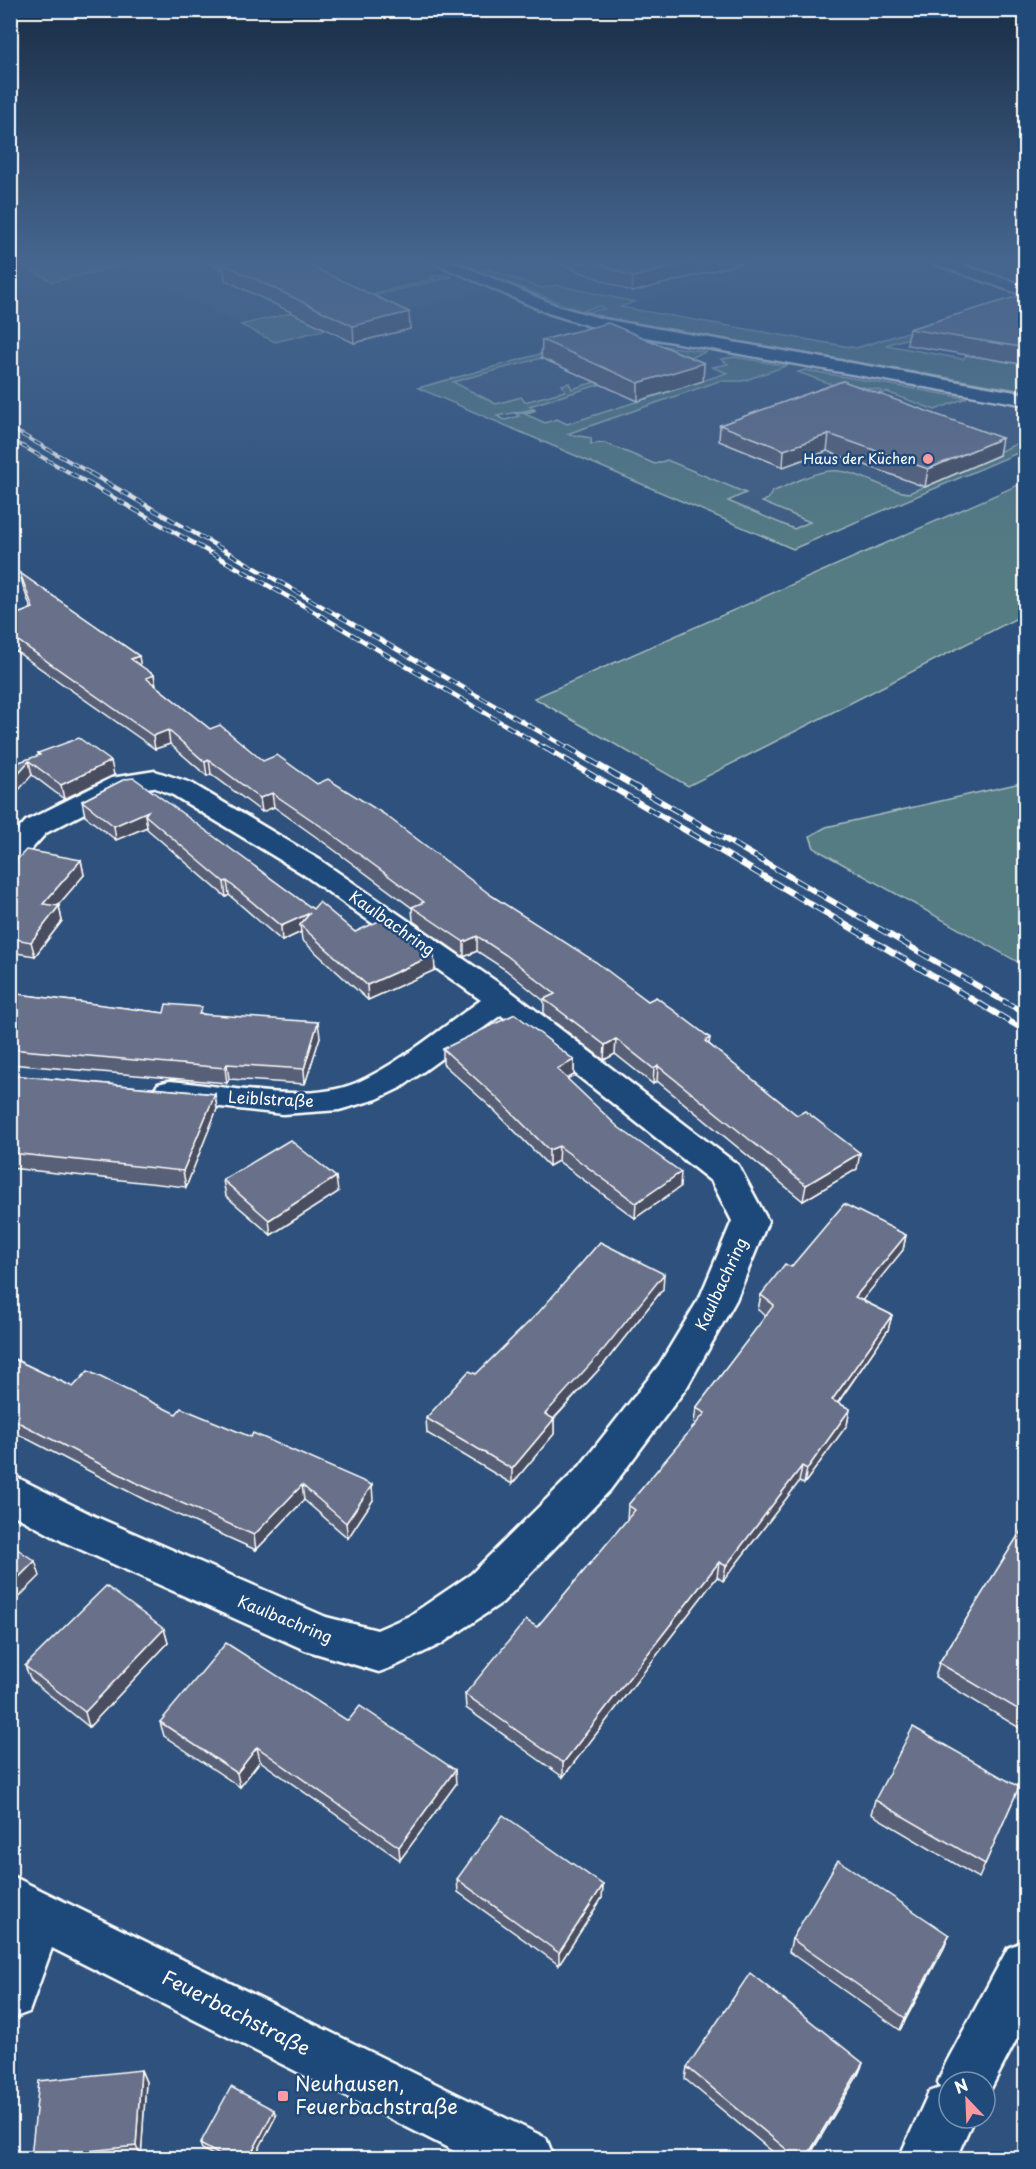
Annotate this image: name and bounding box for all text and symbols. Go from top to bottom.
place label: Haus der Küchen [803,448,916,469]
marker: Haus der Küchen [921,452,935,466]
street label: Kaulbachring [345,884,441,961]
street label: Leiblstraße [228,1084,315,1112]
street label: Kaulbachring [688,1233,752,1334]
street label: Kaulbachring [234,1588,336,1648]
street label: Feuerbachstraße [157,1962,316,2062]
place label: Neuhausen, Feuerbachstraße [295,2068,458,2121]
north arrow [937,2070,997,2130]
text: N [950,2072,971,2099]
marker: Neuhausen, Feuerbachstraße [276,2089,290,2103]

